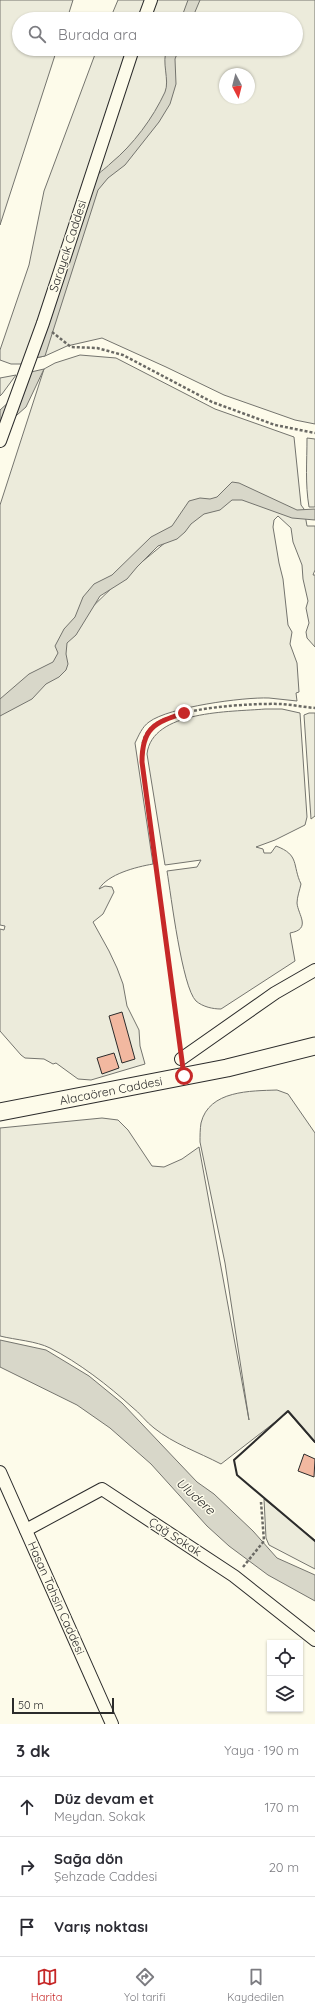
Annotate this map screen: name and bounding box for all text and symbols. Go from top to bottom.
search box [12,12,303,56]
icon: search [26,23,48,45]
text: Burada ara [58,25,137,44]
north arrow [219,68,255,104]
street label: Saraycık Caddesi [46,198,89,294]
route end [175,704,193,722]
route start [175,1067,193,1085]
street label: Alacaören Caddesi [58,1073,164,1108]
water label: Uludere [173,1474,219,1518]
street label: Çağ Sokak [146,1514,204,1559]
street label: Hasan Tahsin Caddesi [25,1539,88,1657]
map controls [267,1640,303,1712]
button: locate [267,1640,303,1676]
button: layers [267,1676,303,1712]
scale bar [12,1696,114,1715]
text: 50 m [18,1698,44,1712]
text: 3 dk [16,1740,50,1761]
text: Yaya · 190 m [224,1742,299,1758]
text: Düz devam et [54,1789,154,1808]
icon: ahead [16,1796,38,1818]
text: 170 m [264,1799,299,1815]
text: Meydan. Sokak [54,1808,145,1824]
text: Sağa dön [54,1849,123,1868]
icon: right [16,1856,38,1878]
text: 20 m [269,1859,299,1875]
text: Şehzade Caddesi [54,1868,157,1884]
icon: arrive [16,1916,38,1938]
text: Varış noktası [54,1917,148,1936]
tab: Harita [31,1966,62,2004]
tab: Yol tarifi [124,1966,165,2004]
tab: Kaydedilen [227,1966,284,2004]

